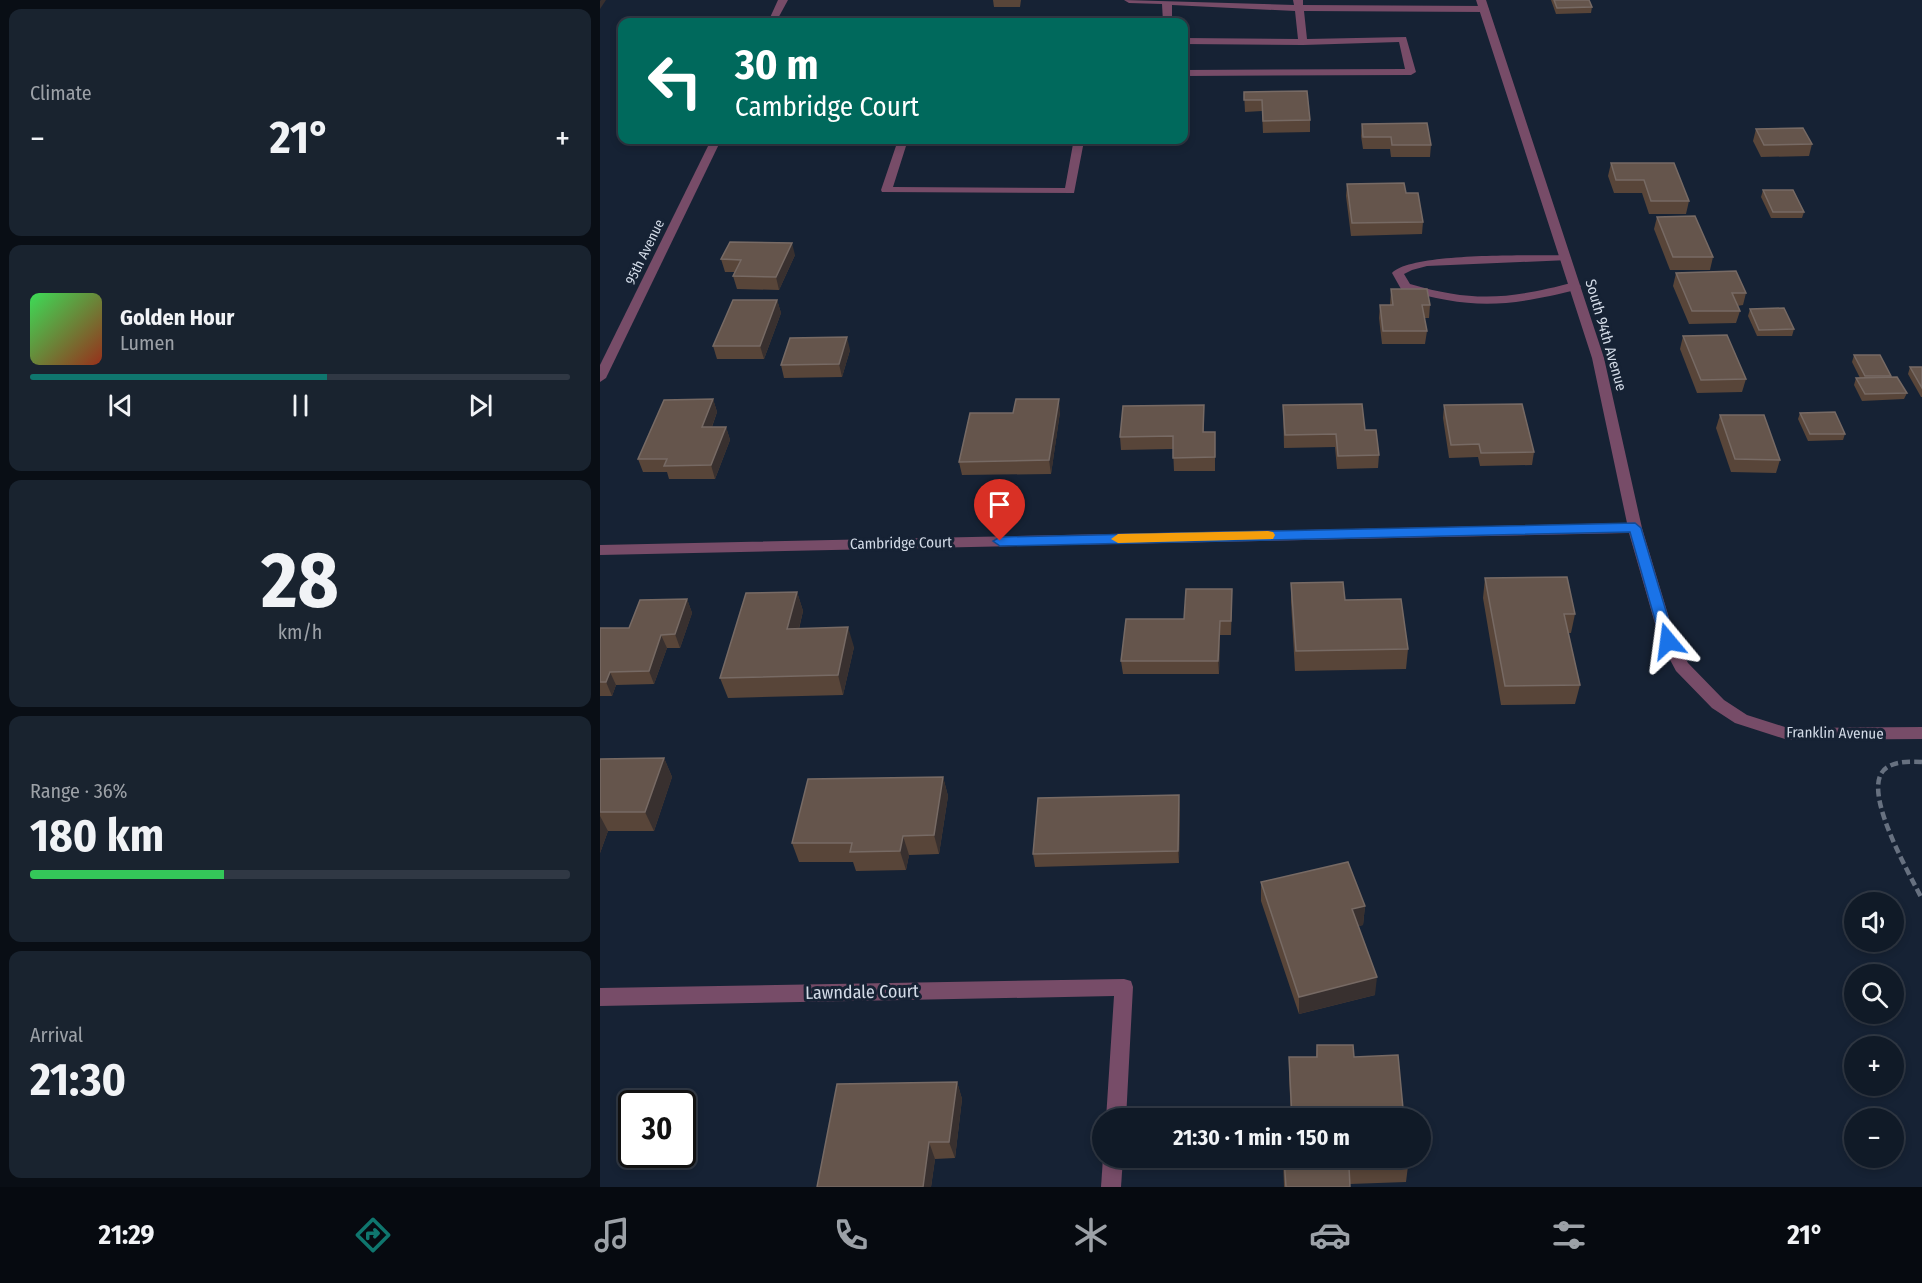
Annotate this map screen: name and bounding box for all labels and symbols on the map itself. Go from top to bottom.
street label: 95th Avenue [622,217,668,287]
street label: South 94th Avenue [1581,277,1631,393]
pin [974,479,1025,541]
street label: Cambridge Court [850,533,952,553]
position arrow [1636,609,1700,673]
street label: Franklin Avenue [1786,723,1884,743]
street label: Lawndale Court [805,980,919,1004]
speed limit sign: 30 [618,1090,696,1168]

